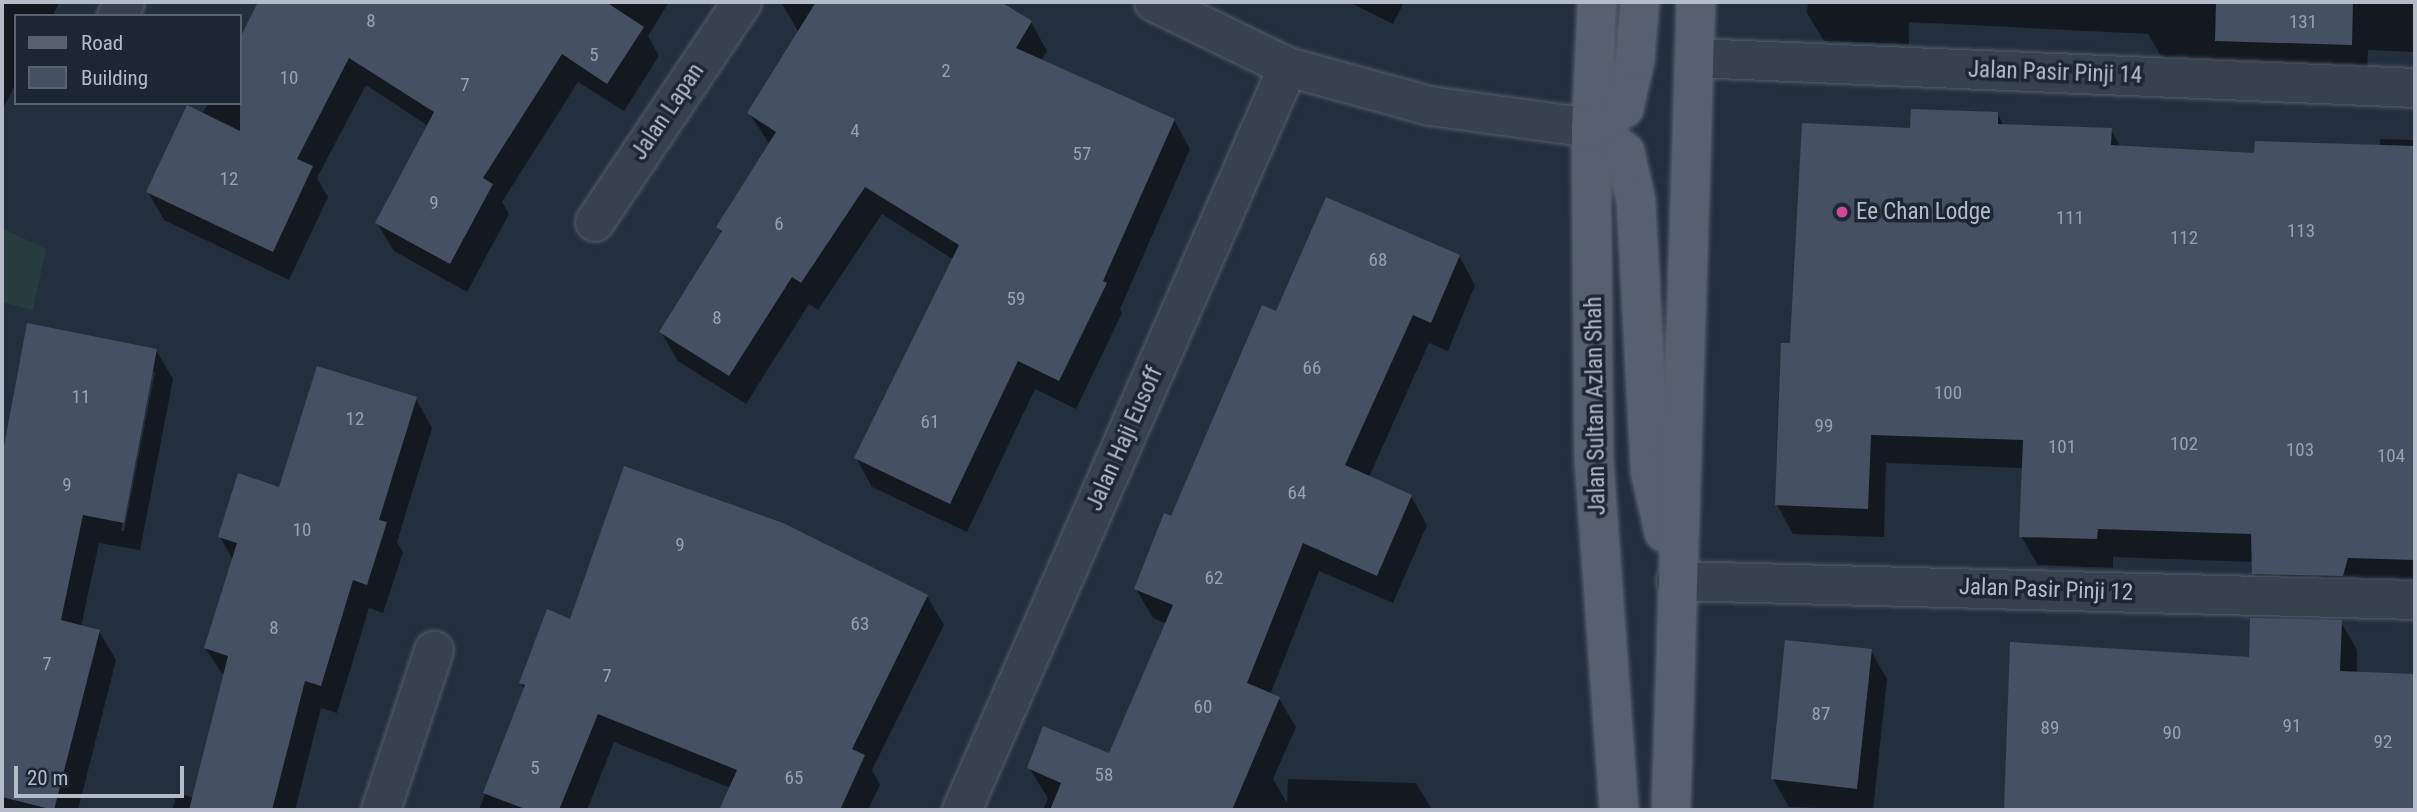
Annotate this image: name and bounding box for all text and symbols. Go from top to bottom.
house number: 8 [366,10,376,32]
house number: 131 [2289,11,2317,33]
legend [14,14,242,105]
text: Road [81,31,123,55]
house number: 5 [589,44,599,66]
street label: Jalan Pasir Pinji 14 [1968,56,2142,90]
street label: Jalan Lapan [626,59,710,165]
house number: 2 [941,60,951,82]
text: Building [81,66,148,90]
house number: 10 [280,67,298,89]
house number: 7 [460,74,470,96]
house number: 4 [850,120,860,142]
house number: 57 [1073,143,1091,165]
house number: 12 [220,168,238,190]
house number: 9 [429,192,439,214]
place label: Ee Chan Lodge [1856,198,1991,226]
marker: Ee Chan Lodge [1834,204,1850,220]
house number: 111 [2056,207,2084,229]
house number: 6 [774,213,784,235]
house number: 113 [2287,220,2315,242]
house number: 112 [2170,227,2198,249]
house number: 68 [1369,249,1387,271]
house number: 59 [1007,288,1025,310]
street label: Jalan Sultan Azlan Shah [1580,296,1612,516]
house number: 8 [712,307,722,329]
house number: 66 [1303,357,1321,379]
street label: Jalan Haji Eusoff [1081,363,1169,515]
house number: 100 [1934,382,1962,404]
house number: 11 [72,386,90,408]
house number: 12 [346,408,364,430]
house number: 61 [921,411,939,433]
house number: 99 [1815,415,1833,437]
house number: 102 [2170,433,2198,455]
house number: 101 [2048,436,2076,458]
house number: 103 [2286,439,2314,461]
house number: 104 [2377,445,2405,467]
house number: 9 [62,474,72,496]
house number: 64 [1288,482,1306,504]
house number: 10 [293,519,311,541]
house number: 9 [675,534,685,556]
house number: 62 [1205,567,1223,589]
street label: Jalan Pasir Pinji 12 [1959,573,2133,607]
house number: 63 [851,613,869,635]
house number: 8 [269,617,279,639]
house number: 7 [42,653,52,675]
house number: 7 [602,665,612,687]
house number: 60 [1194,696,1212,718]
house number: 87 [1812,703,1830,725]
house number: 91 [2283,715,2301,737]
house number: 89 [2041,717,2059,739]
house number: 90 [2163,722,2181,744]
house number: 92 [2374,731,2392,753]
scale bar [18,752,187,796]
house number: 5 [530,757,540,779]
house number: 58 [1095,764,1113,786]
text: 20 m [27,766,68,790]
house number: 65 [785,767,803,789]

